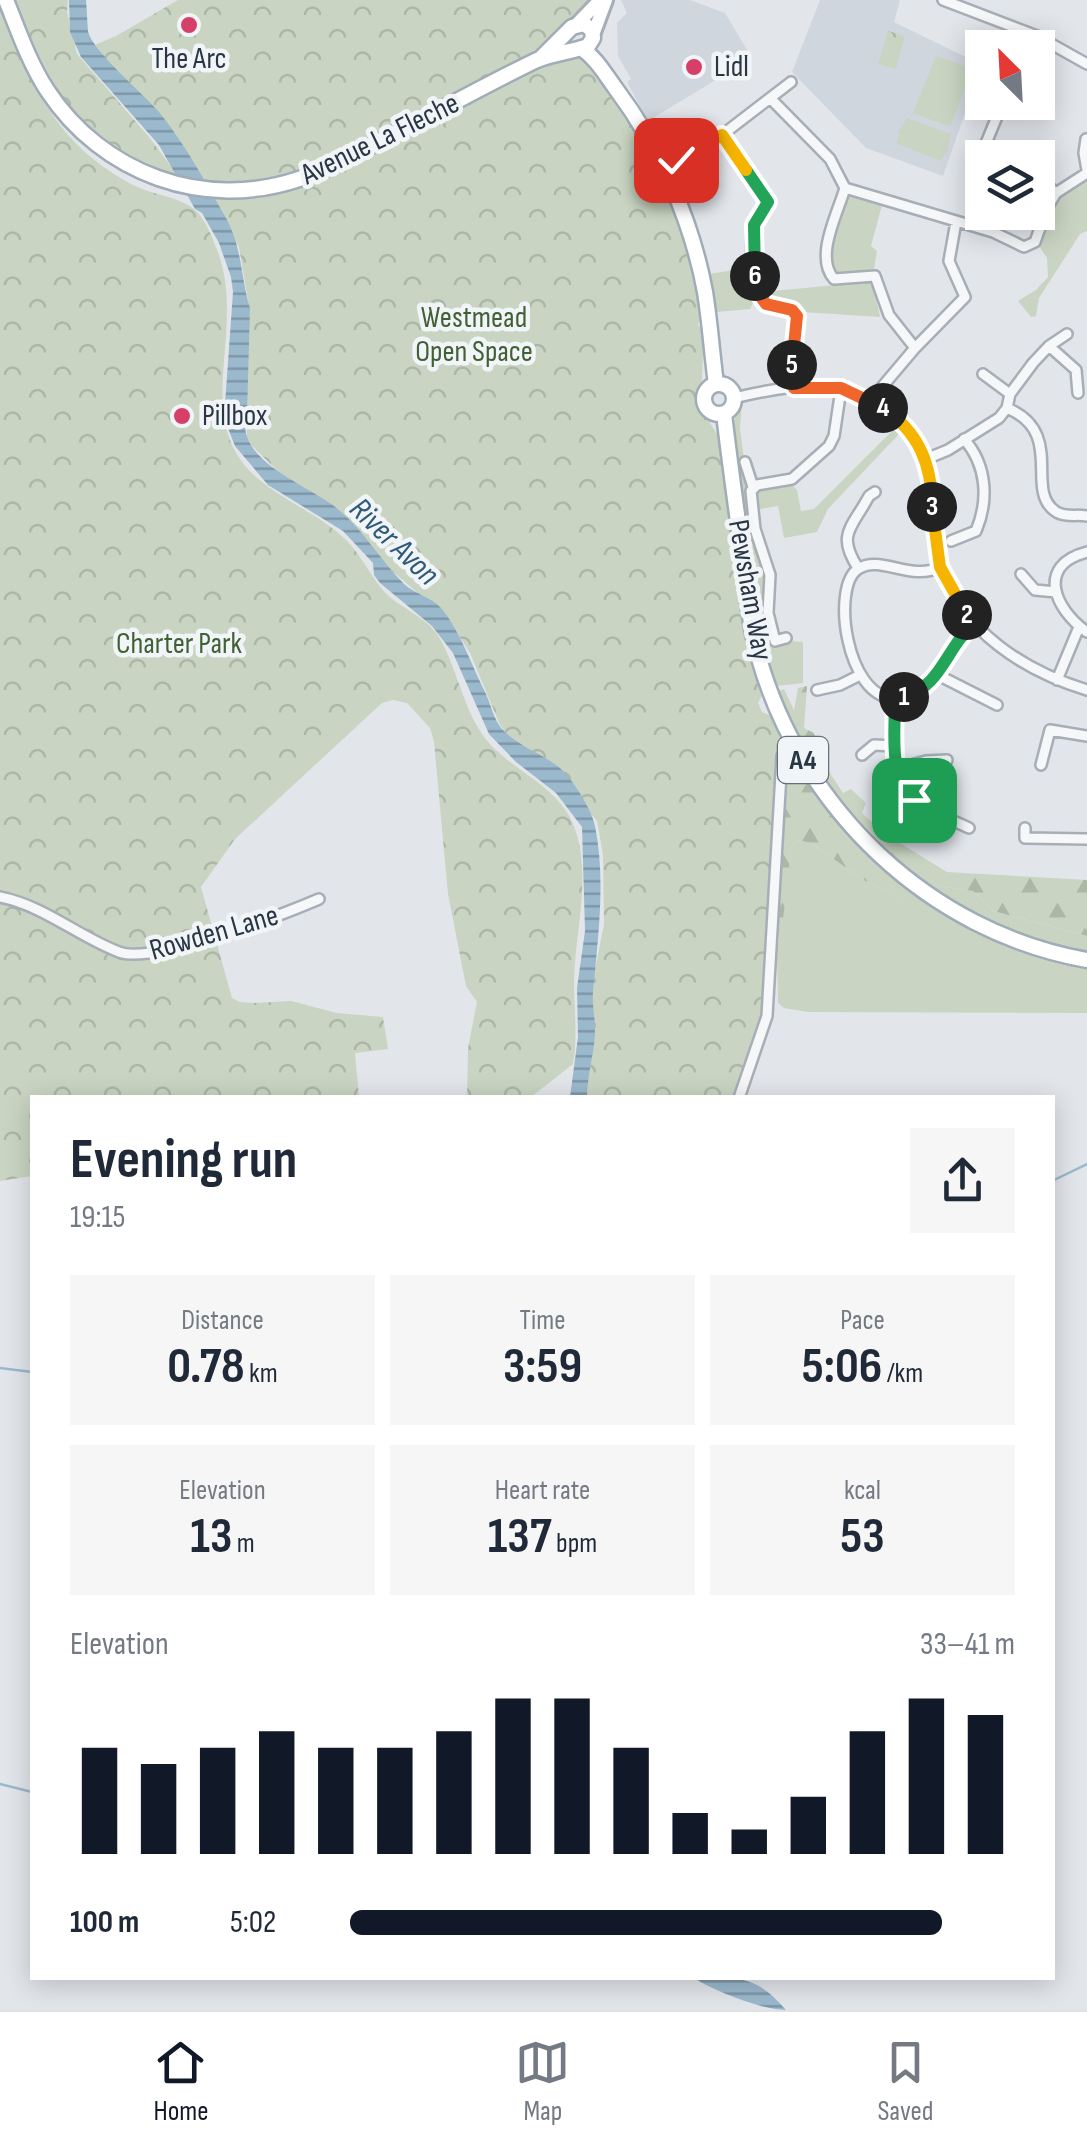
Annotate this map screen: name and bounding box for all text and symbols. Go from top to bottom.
marker: The Arc [178,14,200,36]
north arrow [965,30,1055,120]
map controls [965,30,1055,230]
place label: The Arc [151,41,227,77]
place label: Lidl [714,49,749,85]
marker: Lidl [683,56,705,78]
street label: Avenue La Fleche [294,85,465,193]
pin [634,118,719,203]
icon: check [649,133,704,188]
button: layers [965,140,1055,230]
pin: 6 [730,251,780,301]
text: 6 [748,259,762,292]
park label: Westmead Open Space [415,300,533,370]
pin: 5 [767,340,817,390]
text: 5 [786,348,798,381]
pin: 4 [858,383,908,433]
text: 4 [876,391,890,424]
place label: Pillbox [202,398,267,434]
marker: Pillbox [171,405,193,427]
pin: 3 [907,482,957,532]
water label: River Avon [341,490,447,594]
text: 3 [926,490,938,523]
street label: Pewsham Way [720,517,780,664]
pin: 2 [942,590,992,640]
text: 2 [961,598,973,631]
park label: Charter Park [116,626,243,662]
pin: 1 [879,672,929,722]
text: 1 [899,680,909,713]
road number: A4 [778,737,828,783]
pin [872,758,957,843]
icon: arrive [887,773,942,828]
street label: Rowden Lane [145,897,283,969]
text: Evening run [70,1127,297,1194]
button: share [910,1128,1015,1233]
text: 19:15 [70,1198,125,1237]
text: Distance [181,1304,264,1337]
text: Time [520,1304,565,1337]
text: Pace [840,1304,885,1337]
text: 0.78 [167,1337,245,1397]
text: 3:59 [503,1337,582,1397]
text: 5:06 [802,1337,882,1397]
text: km [245,1357,278,1390]
text: /km [882,1357,923,1390]
text: Elevation [179,1474,266,1507]
text: Heart rate [495,1474,590,1507]
text: kcal [844,1474,881,1507]
text: 13 [190,1507,232,1567]
text: 137 [488,1507,552,1567]
text: 53 [840,1507,885,1567]
text: m [232,1527,255,1560]
text: bpm [552,1527,597,1560]
text: Elevation [70,1625,169,1664]
text: 33–41 m [920,1625,1015,1664]
text: 100 m [70,1903,139,1942]
text: 5:02 [230,1903,276,1942]
tab: Home [153,2035,209,2128]
tab: Map [515,2035,570,2128]
tab: Saved [877,2035,934,2128]

